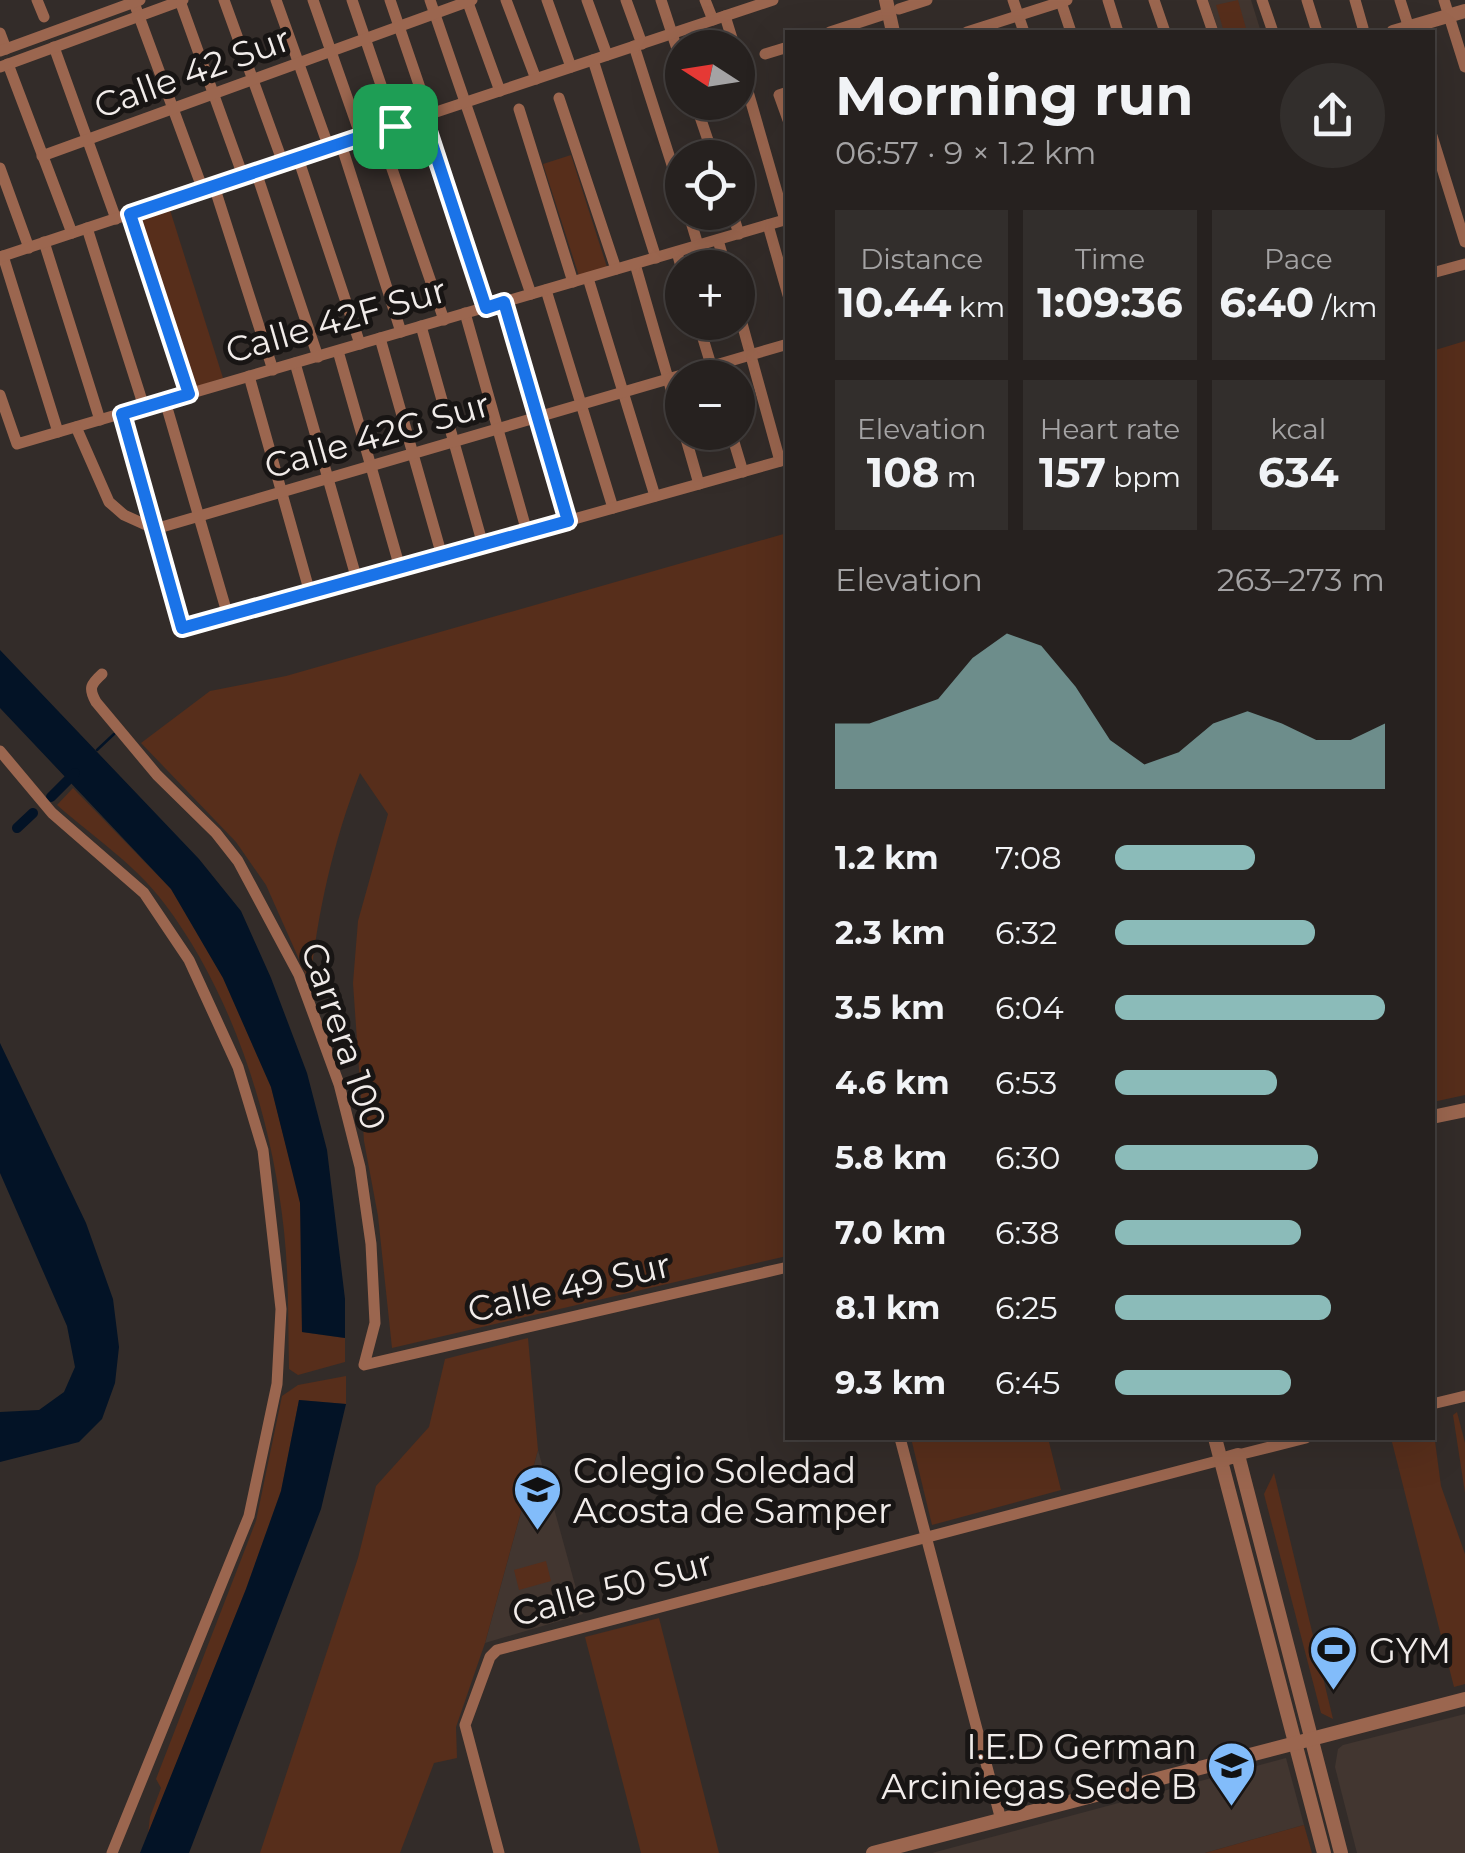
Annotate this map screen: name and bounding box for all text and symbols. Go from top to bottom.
street label: Calle 42 Sur [88,17,296,127]
north arrow [665,30,755,120]
map controls [665,30,755,450]
text: Morning run [835,62,1193,129]
button: share [1280,63,1385,168]
pin [353,84,438,169]
icon: arrive [368,99,423,154]
text: 06:57 · 9 × 1.2 km [835,133,1097,172]
button: locate [665,140,755,230]
text: Distance [860,242,983,276]
text: Time [1075,242,1145,276]
text: Pace [1264,242,1333,276]
button: + [665,250,755,340]
street label: Calle 42F Sur [221,268,451,372]
text: 10.44 [838,276,952,328]
text: 1:09:36 [1037,276,1183,328]
text: 6:40 [1219,276,1314,328]
text: km [952,290,1005,324]
text: /km [1314,290,1377,324]
button: − [665,360,755,450]
street label: Calle 42G Sur [259,382,495,488]
text: Elevation [857,412,986,446]
text: Heart rate [1040,412,1180,446]
text: kcal [1270,412,1326,446]
text: 108 [867,446,939,498]
text: 157 [1039,446,1106,498]
text: 634 [1258,446,1339,498]
text: m [939,460,977,494]
text: bpm [1106,460,1181,494]
text: Elevation [835,560,983,599]
text: 263–273 m [1217,560,1385,599]
text: 1.2 km [835,838,939,877]
text: 7:08 [995,838,1062,877]
text: 2.3 km [835,913,945,952]
text: 6:32 [995,913,1057,952]
street label: Carrera 100 [292,937,396,1135]
text: 3.5 km [835,988,945,1027]
text: 6:04 [995,988,1064,1027]
text: 4.6 km [835,1063,950,1102]
text: 6:53 [995,1063,1057,1102]
text: 5.8 km [835,1138,947,1177]
text: 6:30 [995,1138,1061,1177]
text: 7.0 km [835,1213,946,1252]
text: 6:38 [995,1213,1060,1252]
street label: Calle 49 Sur [463,1243,675,1331]
text: 8.1 km [835,1288,940,1327]
text: 6:25 [995,1288,1058,1327]
text: 9.3 km [835,1363,946,1402]
text: 6:45 [995,1363,1060,1402]
place label: Colegio Soledad Acosta de Samper [573,1449,892,1532]
school or university icon: Colegio Soledad Acosta de Samper [512,1464,564,1532]
street label: Calle 50 Sur [507,1541,717,1635]
sports icon: GYM [1308,1624,1360,1692]
place label: GYM [1369,1629,1451,1672]
place label: I.E.D German Arciniegas Sede B [881,1725,1197,1808]
school or university icon: I.E.D German Arciniegas Sede B [1206,1740,1258,1808]

